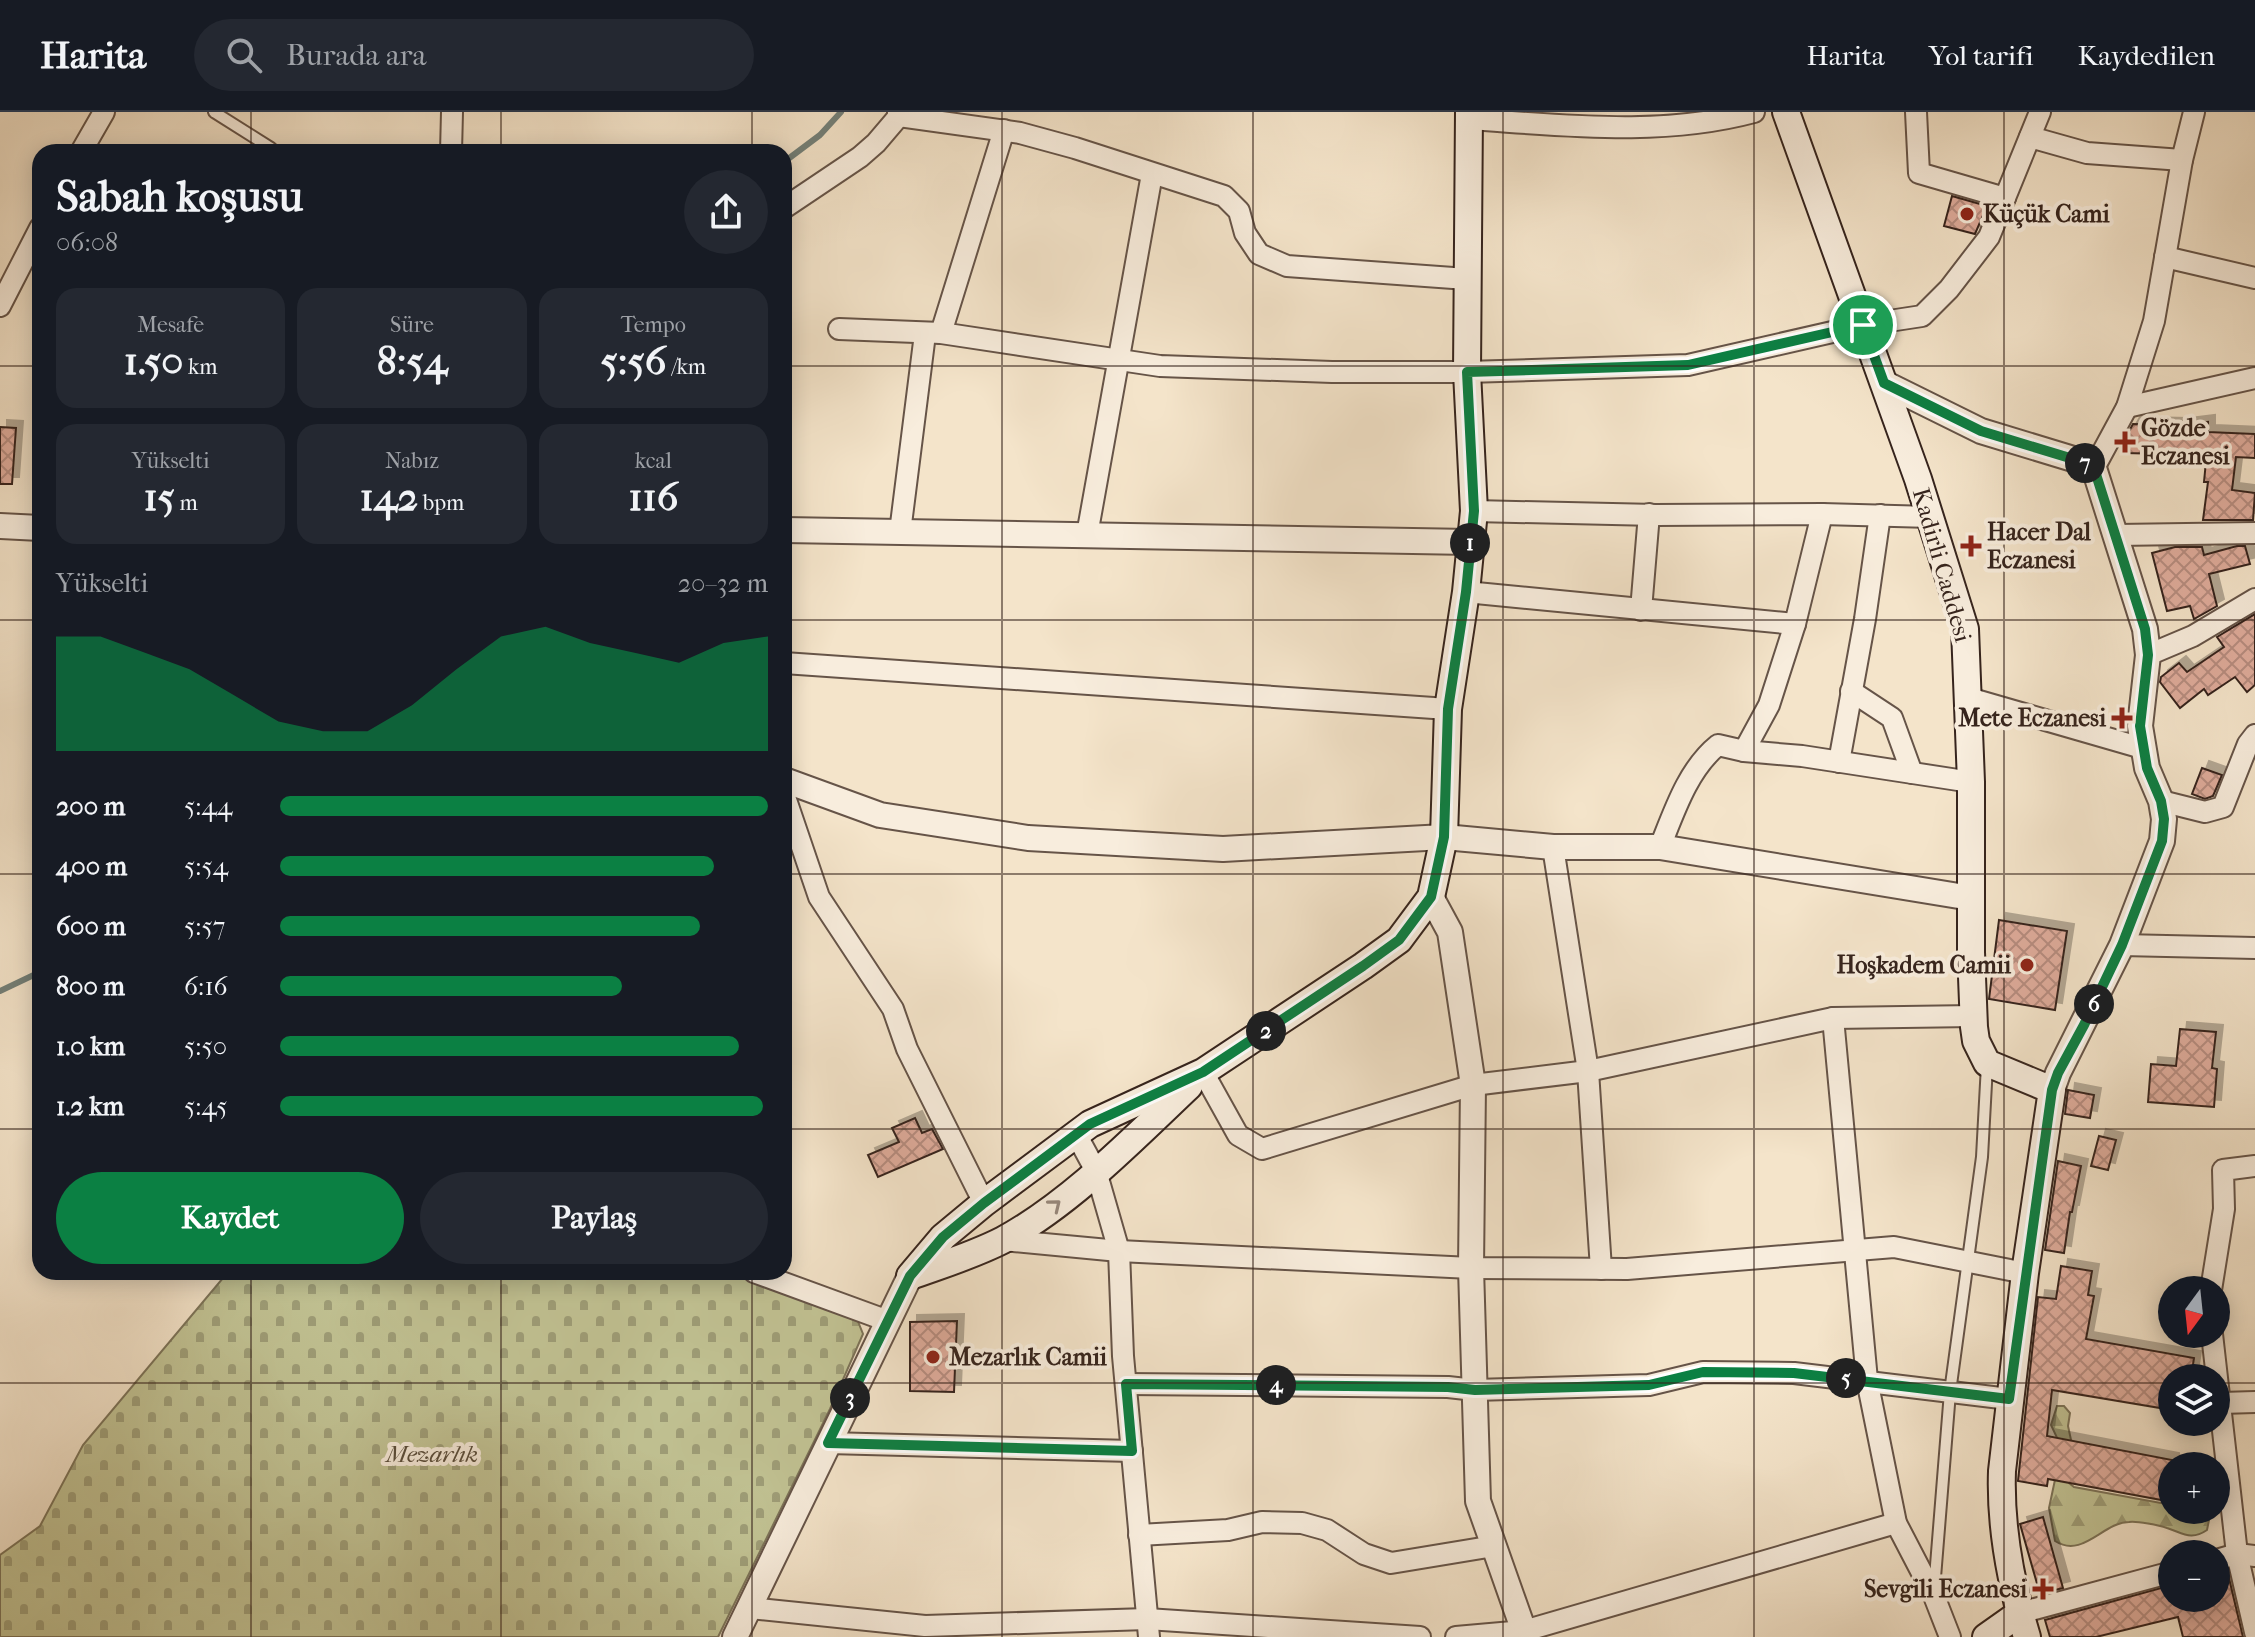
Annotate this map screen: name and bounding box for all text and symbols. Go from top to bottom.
search box [194,19,754,91]
text: Harita [40,33,146,78]
icon: search [222,33,266,77]
text: Burada ara [286,38,426,73]
text: Harita [1807,39,1885,72]
text: Yol tarifi [1929,39,2034,72]
text: Kaydedilen [2078,39,2215,72]
button: share [684,170,768,254]
text: Sabah koşusu [56,171,303,222]
place label: Küçük Cami [1983,200,2110,229]
marker: Küçük Cami [1958,205,1976,223]
text: 06:08 [56,227,118,258]
pin [1829,291,1897,359]
icon: arrive [1841,303,1885,347]
text: Mesafe [137,312,204,338]
text: Süre [390,312,434,338]
text: Tempo [621,312,686,338]
text: 1.50 [124,338,183,384]
text: 8:54 [377,338,447,384]
text: 5:56 [601,338,666,384]
text: km [183,354,218,380]
text: /km [666,354,706,380]
place label: Gözde Eczanesi [2141,414,2230,470]
marker: Gözde Eczanesi [2116,433,2134,451]
pin: 7 [2065,443,2105,483]
text: Yükselti [132,448,210,474]
text: Nabız [385,448,439,474]
text: kcal [635,448,672,474]
text: 7 [2080,450,2090,476]
text: 15 [143,474,175,520]
text: 142 [360,474,418,520]
text: 116 [628,474,678,520]
street label: Kadirli Caddesi [1907,485,1977,645]
text: m [175,490,198,516]
text: bpm [418,490,464,516]
place label: Hacer Dal Eczanesi [1987,518,2091,574]
pin: 1 [1450,523,1490,563]
text: 1 [1466,530,1474,556]
marker: Hacer Dal Eczanesi [1962,537,1980,555]
text: Yükselti [56,568,148,599]
text: 20–32 m [678,568,768,599]
place label: Mete Eczanesi [1958,704,2107,732]
marker: Mete Eczanesi [2113,709,2131,727]
text: 200 m [56,791,125,822]
text: 5:44 [184,791,232,822]
text: 400 m [56,851,127,882]
text: 5:54 [184,851,228,882]
text: 600 m [56,911,126,942]
text: 5:57 [184,911,225,942]
place label: Hoşkadem Camii [1836,951,2012,980]
marker: Hoşkadem Camii [2018,956,2036,974]
text: 800 m [56,971,125,1002]
text: 6:16 [184,971,228,1002]
pin: 6 [2074,984,2114,1024]
text: 6 [2088,991,2100,1017]
pin: 2 [1246,1011,1286,1051]
text: 2 [1260,1018,1272,1044]
text: 1.0 km [56,1031,125,1062]
text: 5:50 [184,1031,227,1062]
text: 1.2 km [56,1091,124,1122]
text: 5:45 [184,1091,227,1122]
button: Kaydet [56,1172,404,1264]
button: Paylaş [420,1172,768,1264]
one-way arrow [1045,1200,1060,1215]
north arrow [2158,1276,2230,1348]
map controls [2158,1276,2230,1612]
place label: Mezarlık Camii [949,1343,1108,1371]
marker: Mezarlık Camii [924,1348,942,1366]
pin: 5 [1826,1358,1866,1398]
button: layers [2158,1364,2230,1436]
pin: 4 [1256,1365,1296,1405]
text: 5 [1841,1365,1851,1391]
text: 4 [1270,1372,1283,1398]
pin: 3 [830,1378,870,1418]
text: 3 [845,1385,855,1411]
park label: Mezarlık [384,1440,478,1468]
button: + [2158,1452,2230,1524]
button: − [2158,1540,2230,1612]
place label: Sevgili Eczanesi [1864,1575,2028,1603]
marker: Sevgili Eczanesi [2034,1580,2052,1598]

